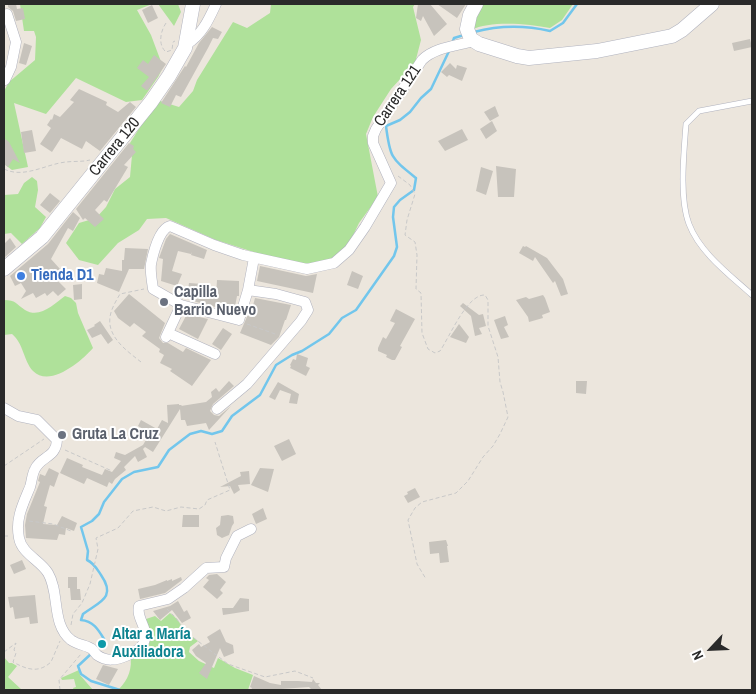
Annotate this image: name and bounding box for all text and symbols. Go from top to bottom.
street label: Carrera 121 [370,62,426,130]
street label: Carrera 120 [86,114,144,180]
place label: Tienda D1 [31,266,93,286]
marker: Tienda D1 [15,270,27,282]
place label: Capilla Barrio Nuevo [174,283,256,321]
marker: Capilla Barrio Nuevo [158,296,170,308]
place label: Gruta La Cruz [72,425,159,445]
marker: Gruta La Cruz [56,429,68,441]
north arrow [686,624,736,674]
place label: Altar a María Auxiliadora [112,625,191,663]
marker: Altar a María Auxiliadora [96,638,108,650]
text: N [687,648,707,663]

